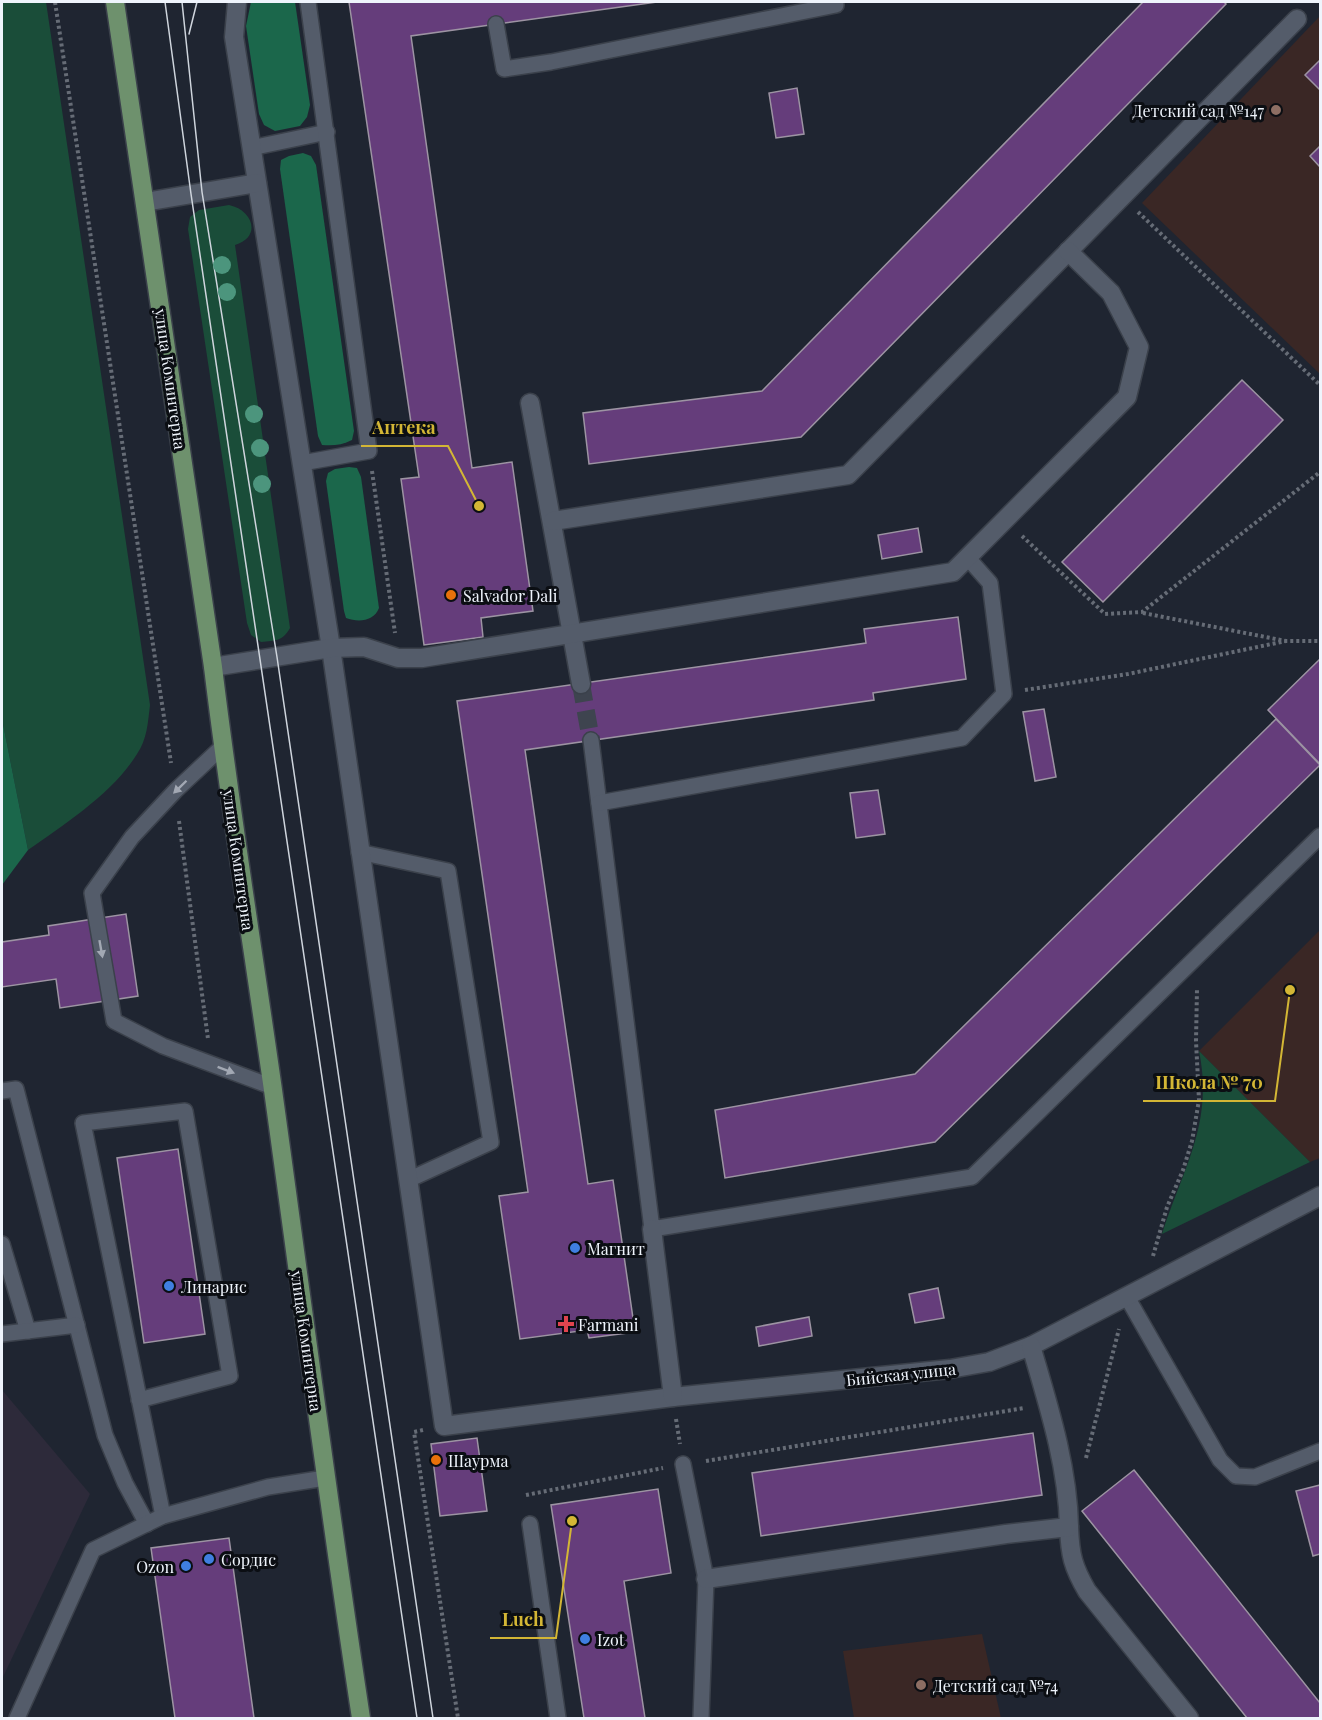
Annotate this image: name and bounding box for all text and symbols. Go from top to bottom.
place label: Детский сад №147 [1133,100,1264,121]
marker: Детский сад №147 [1269,103,1283,117]
street label: улица Коминтерна [151,306,191,451]
callout: Аптека [361,410,448,446]
text: Аптека [371,415,436,439]
place label: Salvador Dali [463,585,558,606]
marker: Salvador Dali [444,588,458,602]
one-way arrow [172,780,187,794]
street label: улица Коминтерна [219,787,259,932]
one-way arrow [97,940,106,959]
one-way arrow [217,1065,235,1075]
callout: Школа № 70 [1143,1065,1275,1101]
text: Школа № 70 [1155,1070,1263,1094]
place label: Магнит [587,1238,645,1259]
marker: Магнит [568,1241,582,1255]
street label: улица Коминтерна [287,1268,327,1413]
place label: Линарис [180,1276,247,1297]
marker: Линарис [162,1279,176,1293]
place label: Farmani [578,1314,639,1335]
marker: Farmani [559,1317,573,1331]
street label: Бийская улица [845,1358,957,1390]
place label: Шаурма [448,1450,509,1471]
marker: Шаурма [429,1453,443,1467]
place label: Сордис [221,1549,276,1570]
marker: Сордис [202,1552,216,1566]
place label: Ozon [136,1556,174,1577]
marker: Ozon [179,1559,193,1573]
callout: Luch [490,1602,556,1638]
text: Luch [502,1607,544,1631]
place label: Izot [597,1629,625,1650]
marker: Izot [578,1632,592,1646]
place label: Детский сад №74 [933,1675,1058,1696]
marker: Детский сад №74 [914,1678,928,1692]

